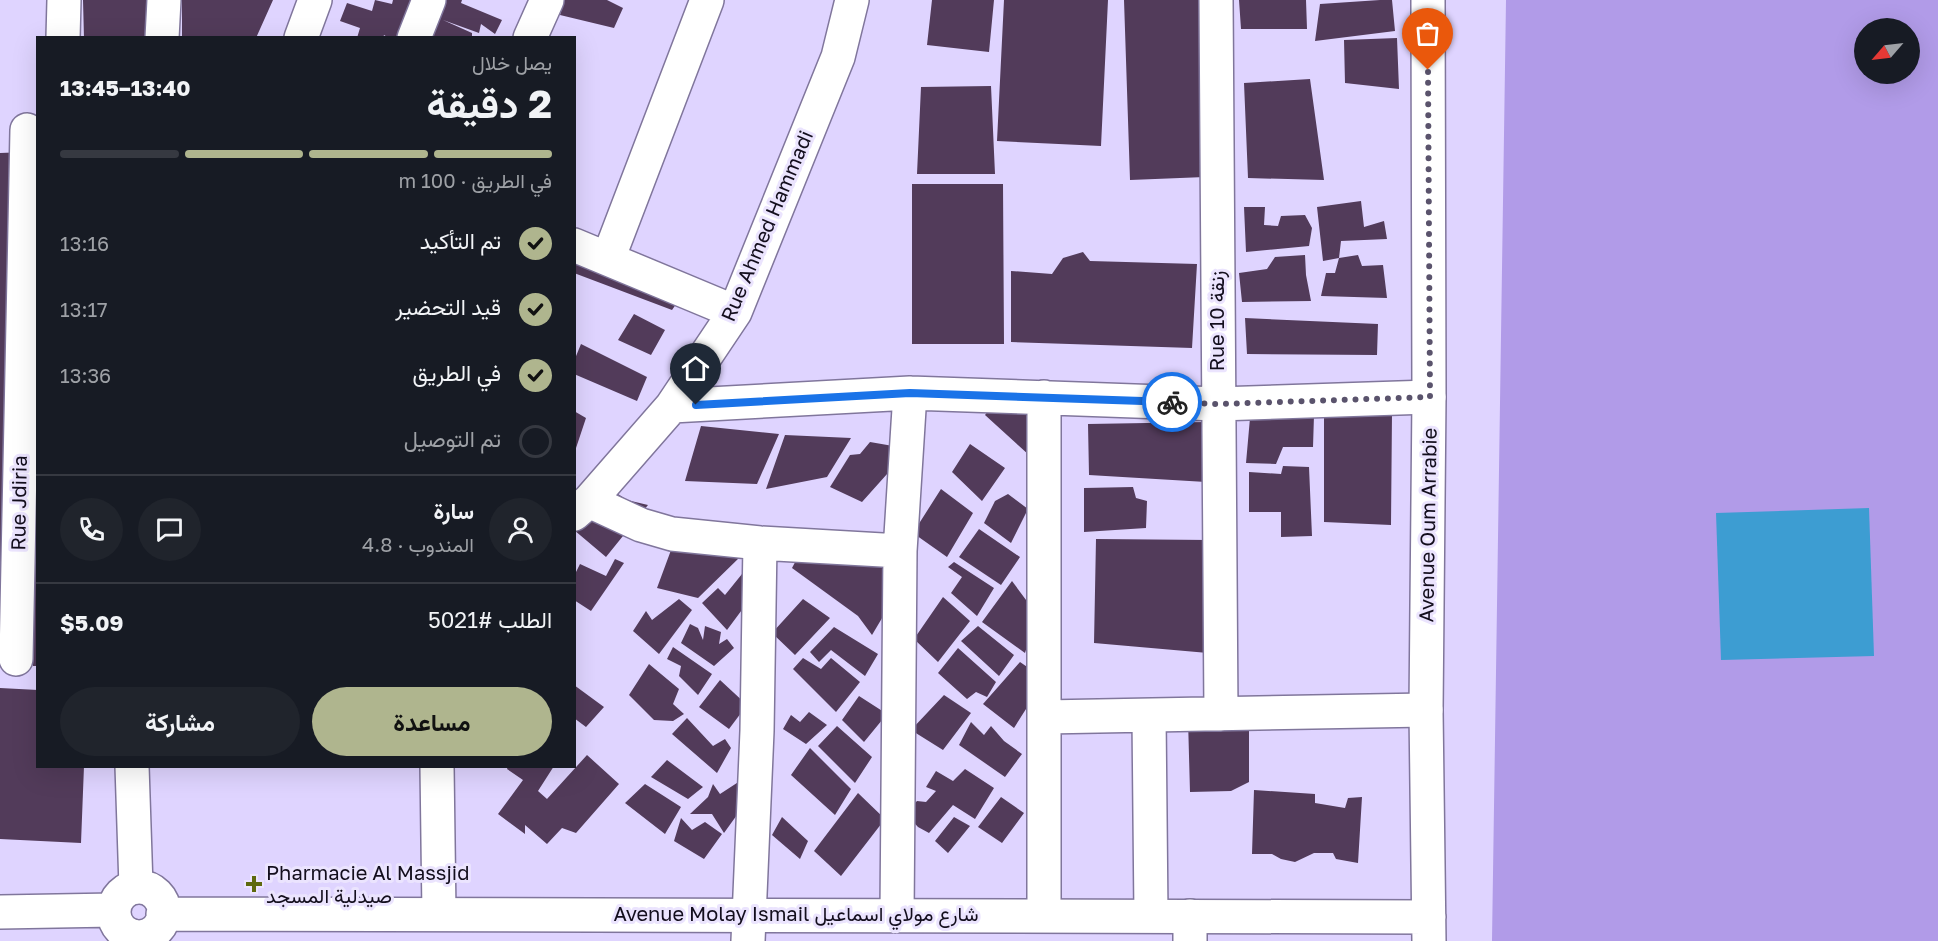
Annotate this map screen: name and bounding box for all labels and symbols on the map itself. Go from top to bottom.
pin [1402,8,1453,70]
north arrow [1854,18,1920,84]
street label: Rue Ahmed Hammadi [715,127,817,325]
street label: Rue 10 زنقة [1204,271,1230,371]
pin [670,343,721,405]
courier [1142,372,1202,432]
street label: Avenue Oum Arrabie [1413,428,1441,622]
street label: Rue Jdiria [5,455,31,551]
place label: Pharmacie Al Massjid صيدلية المسجد [266,860,469,908]
marker: Pharmacie Al Massjid صيدلية المسجد [247,877,261,891]
street label: Avenue Molay Ismail شارع مولاي اسماعيل [613,901,979,931]

